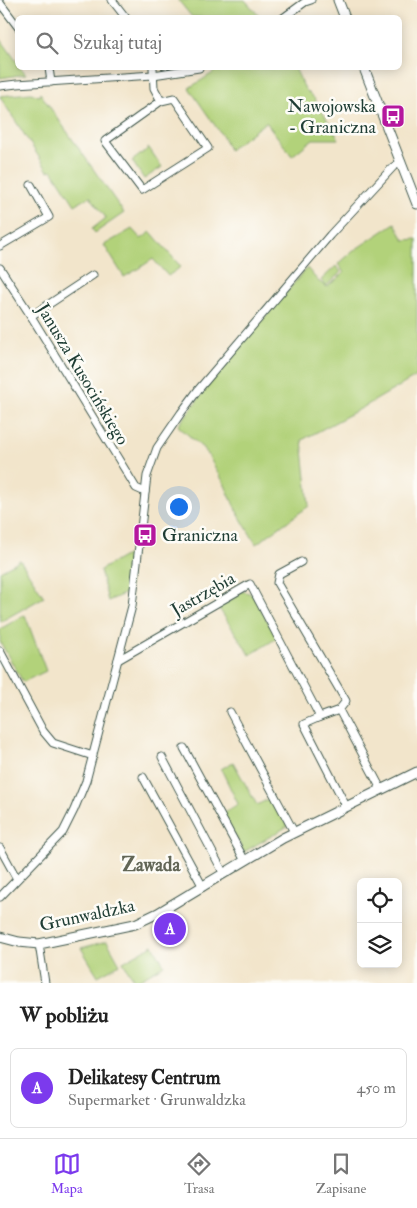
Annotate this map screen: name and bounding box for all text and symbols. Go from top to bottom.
search box [15,15,402,70]
icon: search [33,29,61,57]
text: Szukaj tutaj [73,31,162,55]
place label: Nawojowska - Graniczna [288,95,377,139]
bus stop icon: Nawojowska - Graniczna [380,103,406,129]
street label: Janusza Kusocińskiego [31,298,134,450]
your location [166,494,192,520]
bus stop icon: Graniczna [132,522,158,548]
place label: Graniczna [162,524,238,547]
street label: Jastrzębia [166,567,240,622]
district label: Zawada [122,853,181,877]
map controls [357,878,402,968]
button: locate [357,878,402,923]
street label: Grunwaldzka [37,894,137,937]
pin: A [154,910,186,948]
button: layers [357,923,402,968]
text: W pobliżu [20,1002,109,1029]
text: Delikatesy Centrum [68,1066,220,1090]
text: A [32,1078,42,1098]
text: 450 m [357,1078,396,1098]
text: Supermarket · Grunwaldzka [68,1090,246,1110]
tab: Mapa [51,1150,83,1197]
tab: Trasa [184,1150,214,1197]
tab: Zapisane [316,1150,366,1197]

